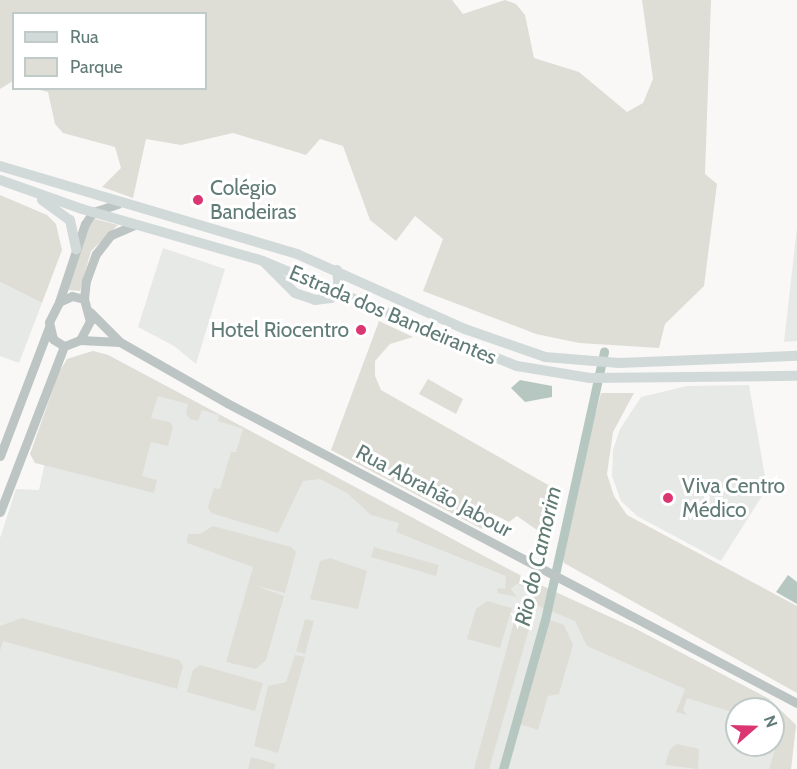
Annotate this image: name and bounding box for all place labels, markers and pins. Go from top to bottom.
place label: Colégio Bandeiras [210,175,296,225]
marker: Colégio Bandeiras [191,193,205,207]
place label: Hotel Riocentro [210,317,349,343]
marker: Hotel Riocentro [354,323,368,337]
place label: Viva Centro Médico [682,473,785,523]
marker: Viva Centro Médico [659,489,677,507]

